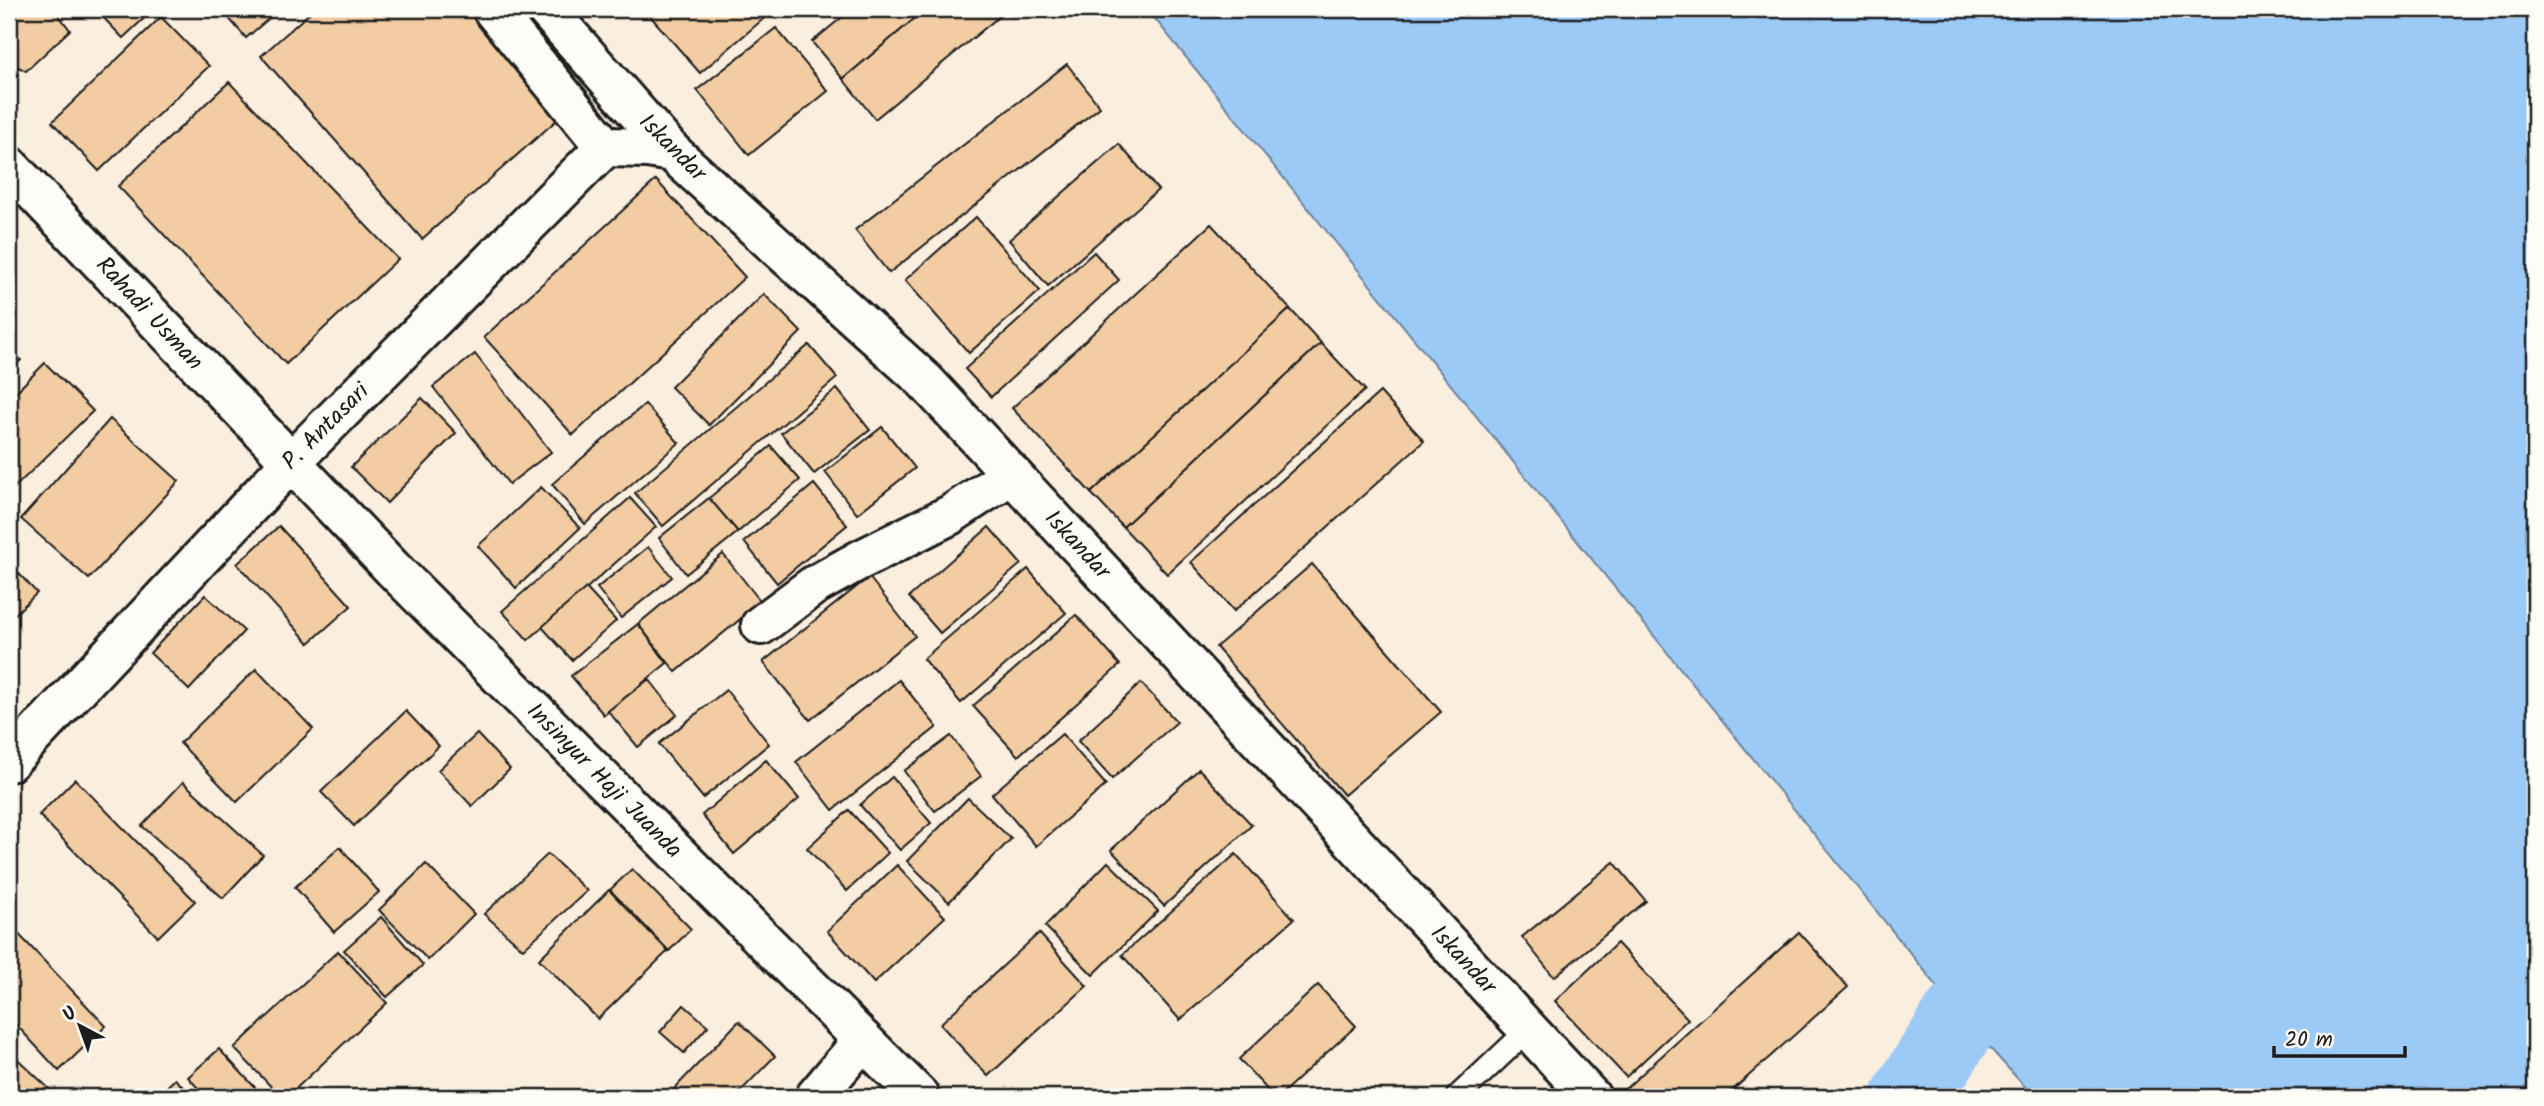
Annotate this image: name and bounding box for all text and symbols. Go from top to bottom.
street label: Iskandar [628,104,717,193]
street label: Rahadi Usman [85,248,213,380]
street label: P. Antasari [273,373,380,480]
street label: Iskandar [1034,501,1121,591]
street label: Insinyur Haji Juanda [517,694,691,868]
street label: Iskandar [1420,916,1507,1006]
north arrow [46,990,116,1060]
text: U [56,999,85,1030]
scale bar [2274,1015,2406,1059]
text: 20 m [2285,1024,2333,1057]

